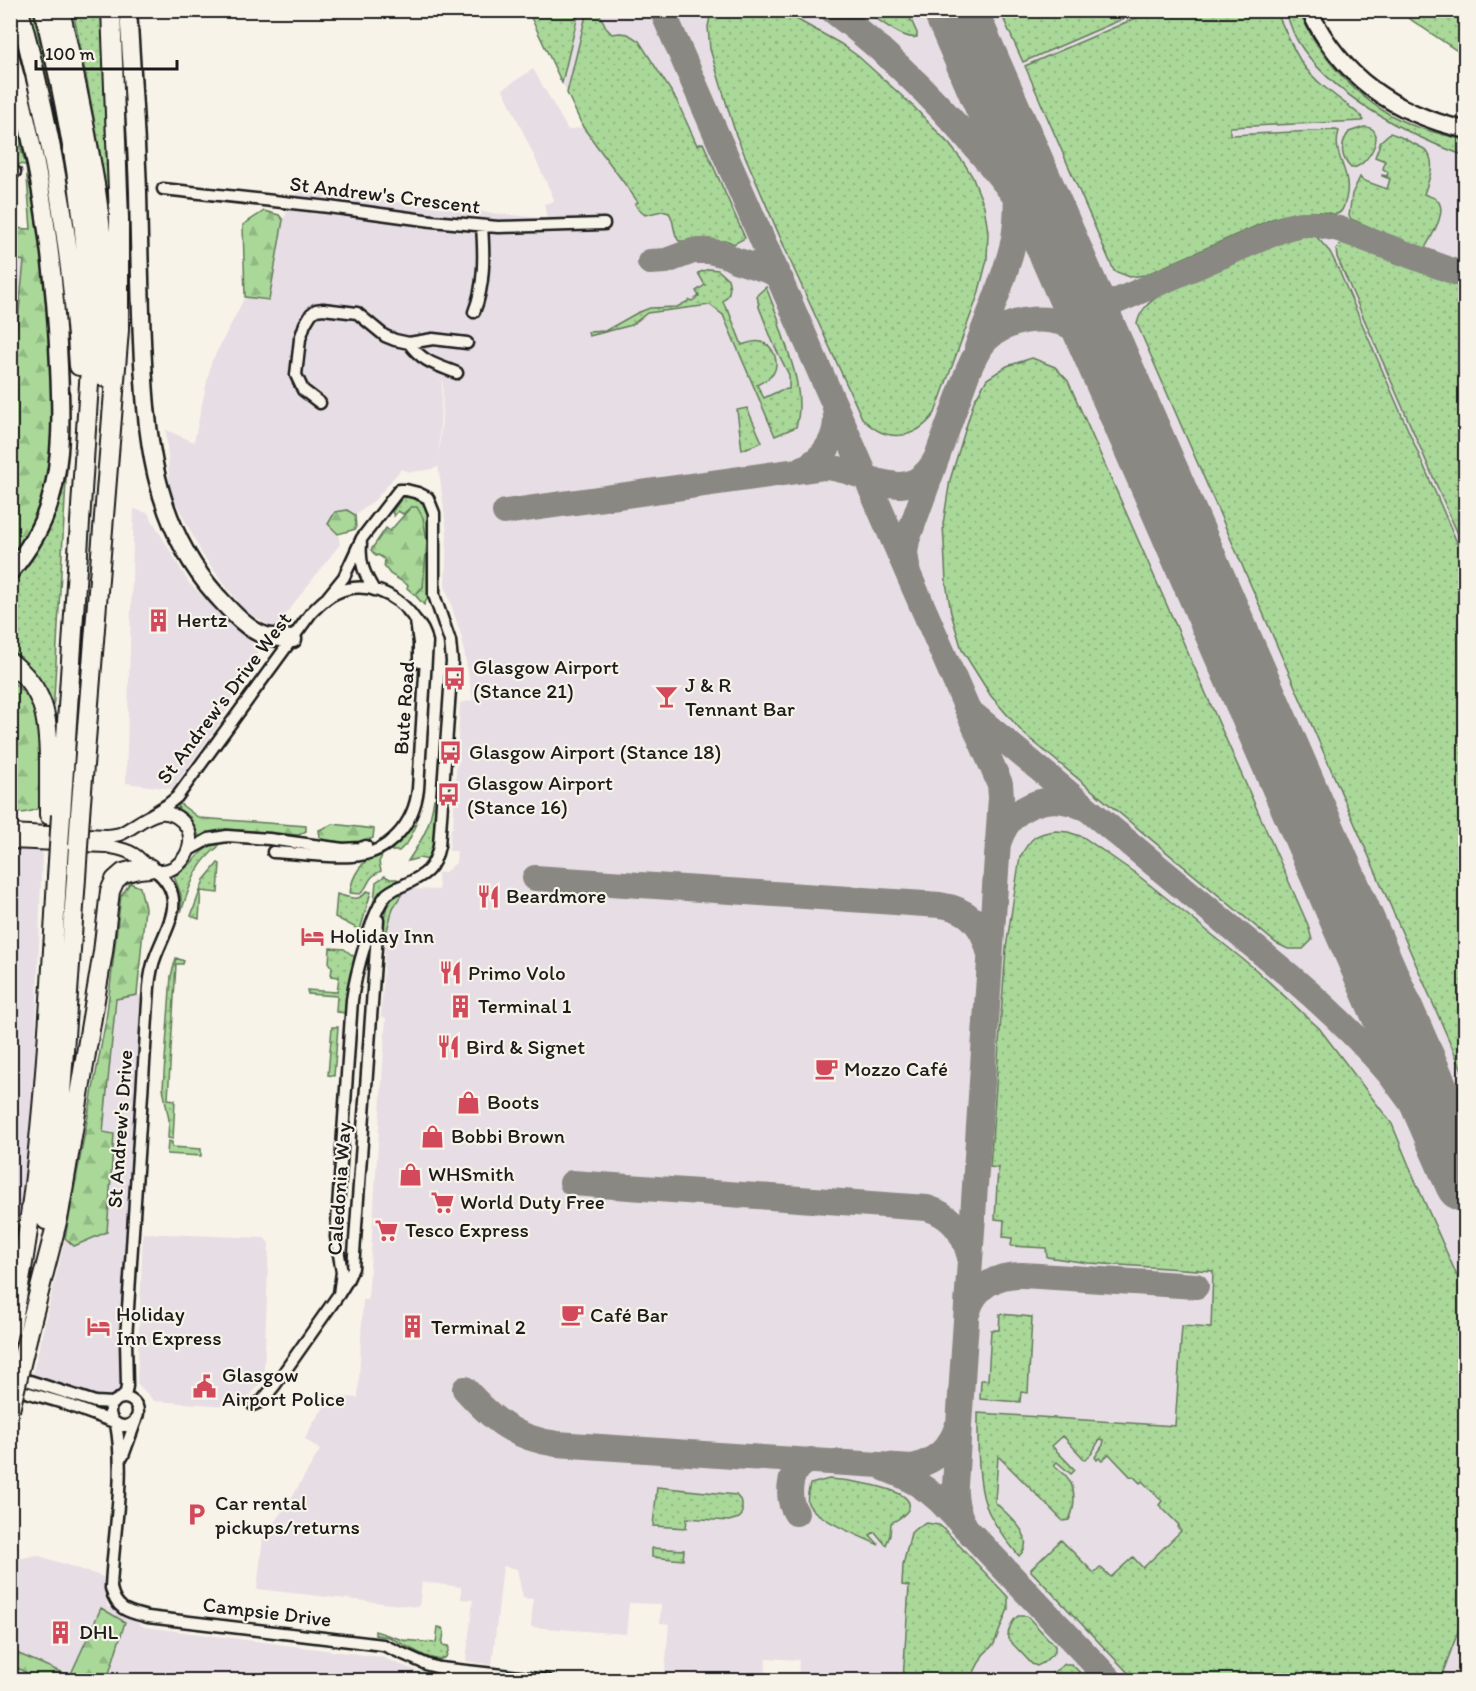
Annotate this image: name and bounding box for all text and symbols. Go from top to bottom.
scale bar [36,33,177,71]
text: 100 m [45,43,95,65]
street label: St Andrew's Crescent [288,170,482,219]
building icon: Hertz [146,607,172,633]
street label: St Andrew's Drive West [151,607,296,789]
place label: Hertz [177,607,228,632]
place label: Glasgow Airport (Stance 21) [473,654,619,703]
street label: Bute Road [388,660,419,756]
bus stop icon: Glasgow Airport (Stance 21) [442,666,468,692]
place label: J & R Tennant Bar [685,672,795,721]
bar icon: J & R Tennant Bar [654,684,680,710]
bus stop icon: Glasgow Airport (Stance 18) [438,739,464,765]
place label: Glasgow Airport (Stance 18) [469,739,721,764]
place label: Glasgow Airport (Stance 16) [467,770,613,819]
bus stop icon: Glasgow Airport (Stance 16) [436,782,462,808]
restaurant icon: Beardmore [475,883,501,909]
place label: Beardmore [506,883,606,908]
hotel icon: Holiday Inn [299,923,325,949]
place label: Holiday Inn [330,923,434,948]
restaurant icon: Primo Volo [437,960,463,986]
place label: Primo Volo [468,960,566,985]
building icon: Terminal 1 [447,993,473,1019]
place label: Terminal 1 [478,993,572,1018]
restaurant icon: Bird & Signet [435,1034,461,1060]
place label: Bird & Signet [466,1034,585,1059]
street label: St Andrew's Drive [102,1049,138,1209]
cafe icon: Mozzo Café [813,1056,839,1082]
place label: Mozzo Café [844,1056,948,1081]
shop icon: Boots [456,1089,482,1115]
place label: Boots [487,1089,539,1114]
street label: Caledonia Way [321,1121,356,1256]
shop icon: Bobbi Brown [420,1123,446,1149]
place label: Bobbi Brown [451,1123,565,1148]
shop icon: WHSmith [397,1161,423,1187]
place label: WHSmith [428,1161,514,1186]
supermarket icon: World Duty Free [429,1189,455,1215]
place label: World Duty Free [460,1189,605,1214]
supermarket icon: Tesco Express [374,1217,400,1243]
place label: Tesco Express [405,1217,529,1242]
place label: Holiday Inn Express [116,1301,222,1350]
cafe icon: Café Bar [559,1302,585,1328]
place label: Café Bar [590,1302,668,1327]
hotel icon: Holiday Inn Express [85,1313,111,1339]
building icon: Terminal 2 [400,1314,426,1340]
place label: Terminal 2 [431,1314,526,1339]
place label: Glasgow Airport Police [222,1362,345,1411]
public building icon: Glasgow Airport Police [191,1374,217,1400]
place label: Car rental pickups/returns [215,1490,360,1539]
parking icon: Car rental pickups/returns [184,1502,210,1528]
street label: Campsie Drive [201,1591,333,1632]
building icon: DHL [48,1619,74,1645]
place label: DHL [79,1619,118,1644]

